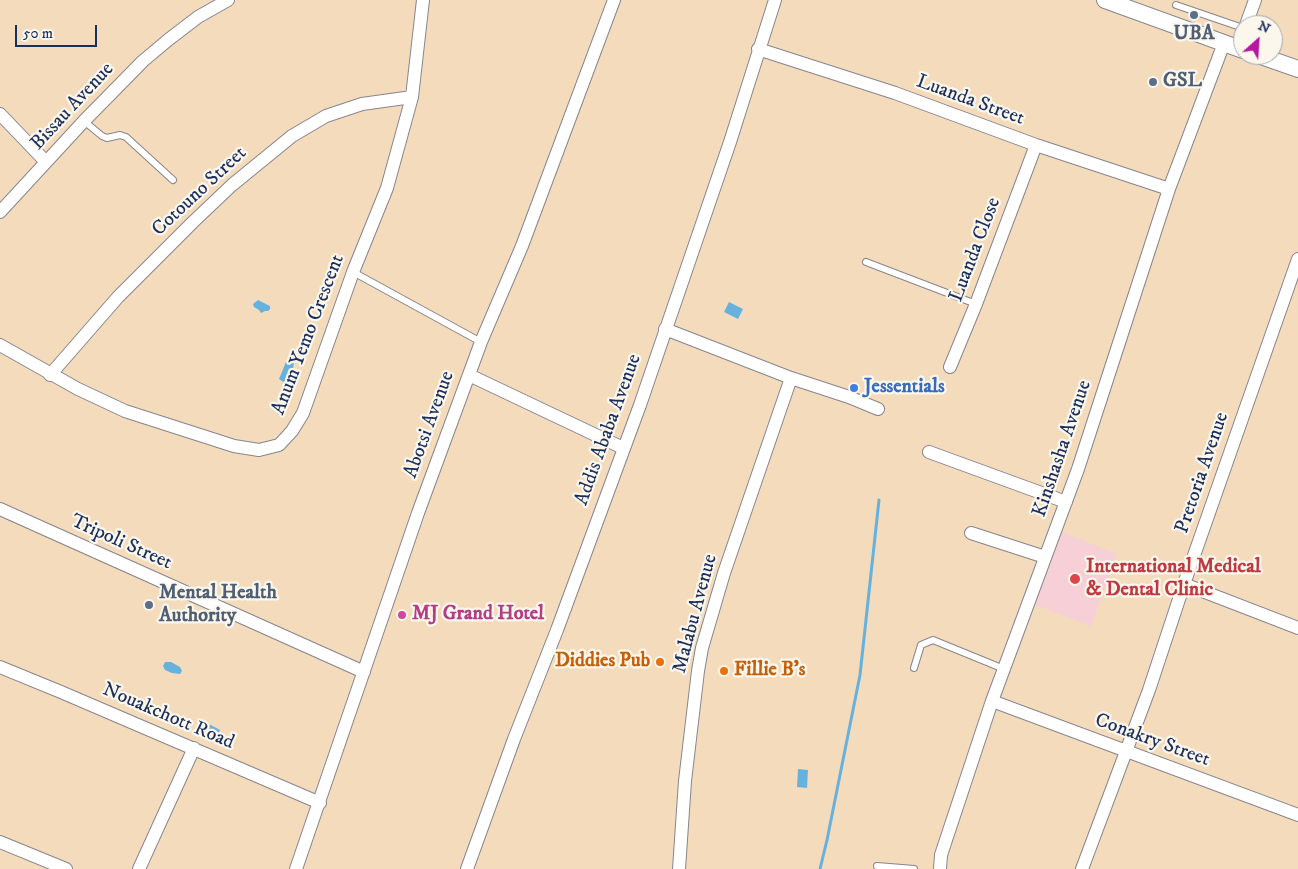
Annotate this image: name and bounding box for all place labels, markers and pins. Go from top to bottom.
marker: UBA [1188,9,1200,21]
place label: UBA [1174,23,1214,47]
place label: GSL [1163,70,1202,94]
marker: GSL [1147,76,1159,88]
place label: Jessentials [864,376,945,400]
marker: Jessentials [848,382,860,394]
place label: International Medical & Dental Clinic [1086,556,1261,603]
marker: International Medical & Dental Clinic [1068,572,1082,586]
place label: Mental Health Authority [159,582,277,629]
marker: Mental Health Authority [143,599,155,611]
place label: MJ Grand Hotel [412,603,544,627]
marker: MJ Grand Hotel [396,609,408,621]
place label: Diddies Pub [555,650,650,674]
marker: Diddies Pub [654,656,666,668]
place label: Fillie B's [734,659,805,683]
marker: Fillie B's [718,665,730,677]

